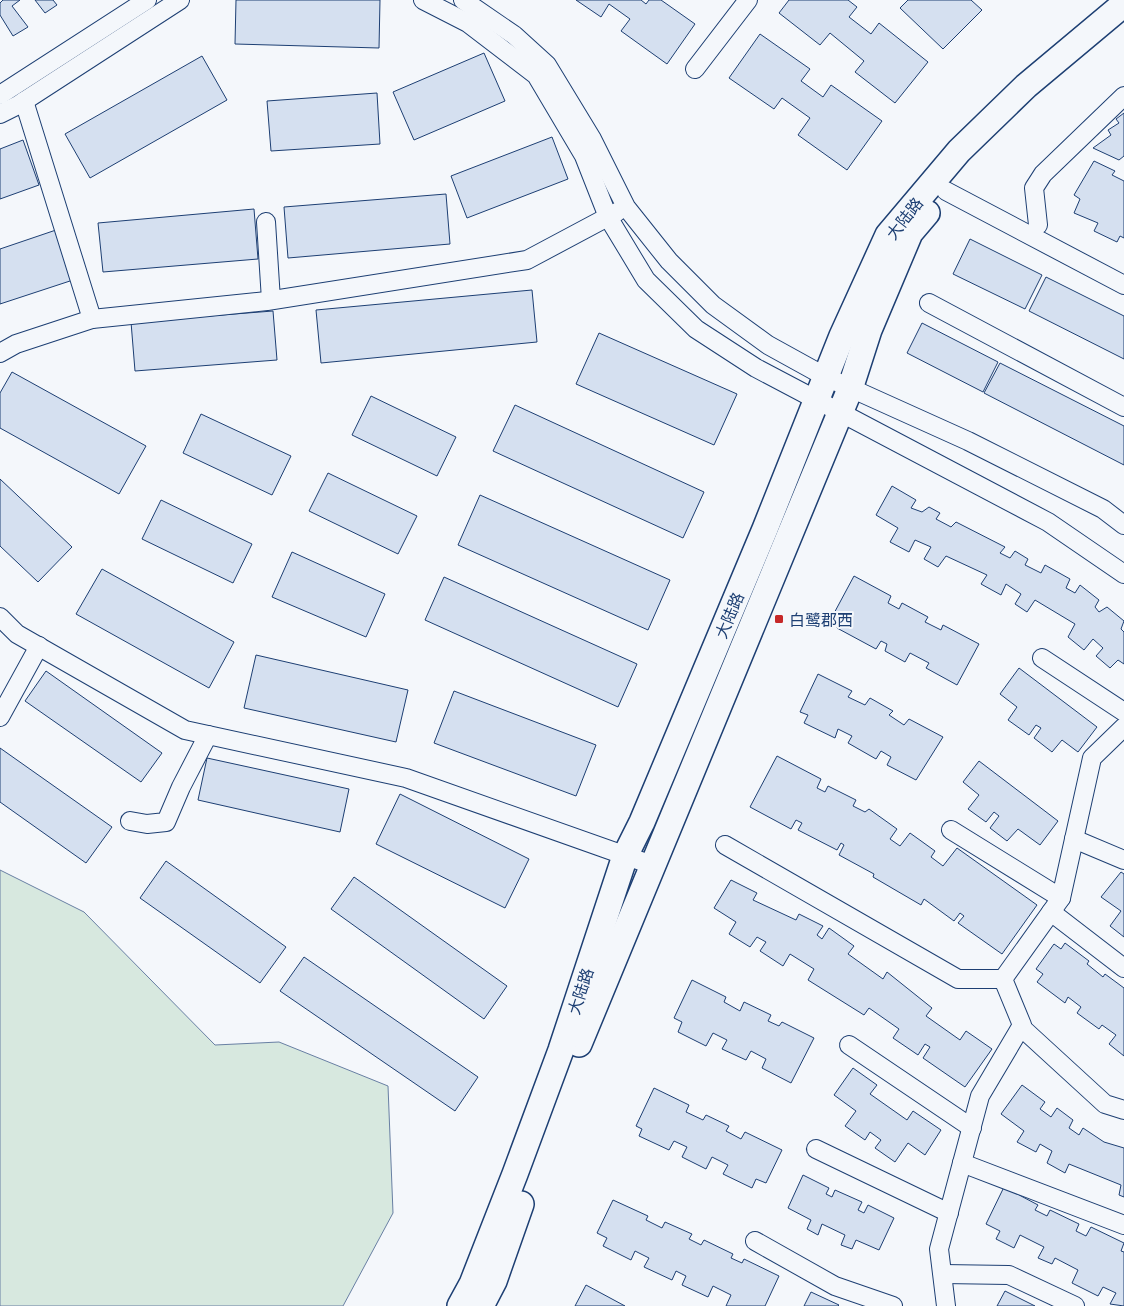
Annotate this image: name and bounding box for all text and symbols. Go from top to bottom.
street label: 大陆路 [882,193,926,243]
street label: 大陆路 [711,589,747,641]
place label: 白鹭郡西 [789,610,853,629]
marker: 白鹭郡西 [773,613,785,625]
street label: 大陆路 [564,965,596,1017]

